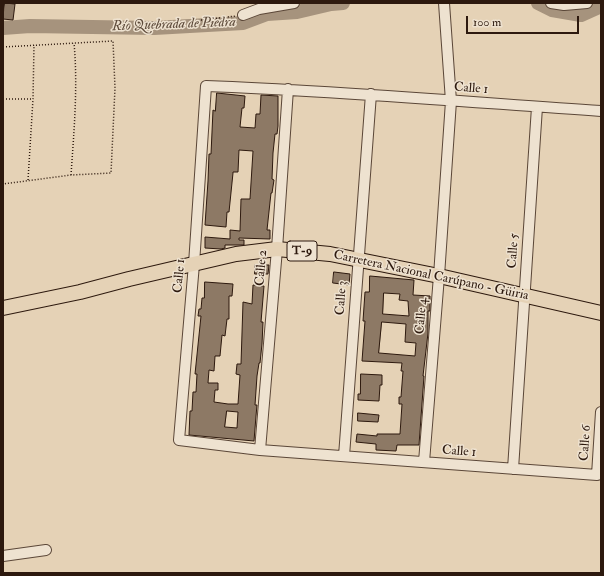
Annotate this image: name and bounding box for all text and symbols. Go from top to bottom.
scale bar [468,8,581,34]
water label: Río Quebrada de Piedra [112,14,236,36]
text: 100 m [473,15,501,30]
street label: Calle 1 [453,80,489,98]
street label: Calle 5 [505,233,523,269]
road number: T-9 [287,241,317,261]
street label: Carretera Nacional Carúpano - Güiria [332,248,530,304]
street label: Calle 2 [253,249,271,287]
street label: Calle 1 [171,258,189,294]
street label: Calle 3 [333,280,351,316]
street label: Calle 4 [413,297,431,335]
street label: Calle 6 [577,424,595,462]
street label: Calle 1 [441,443,477,461]

